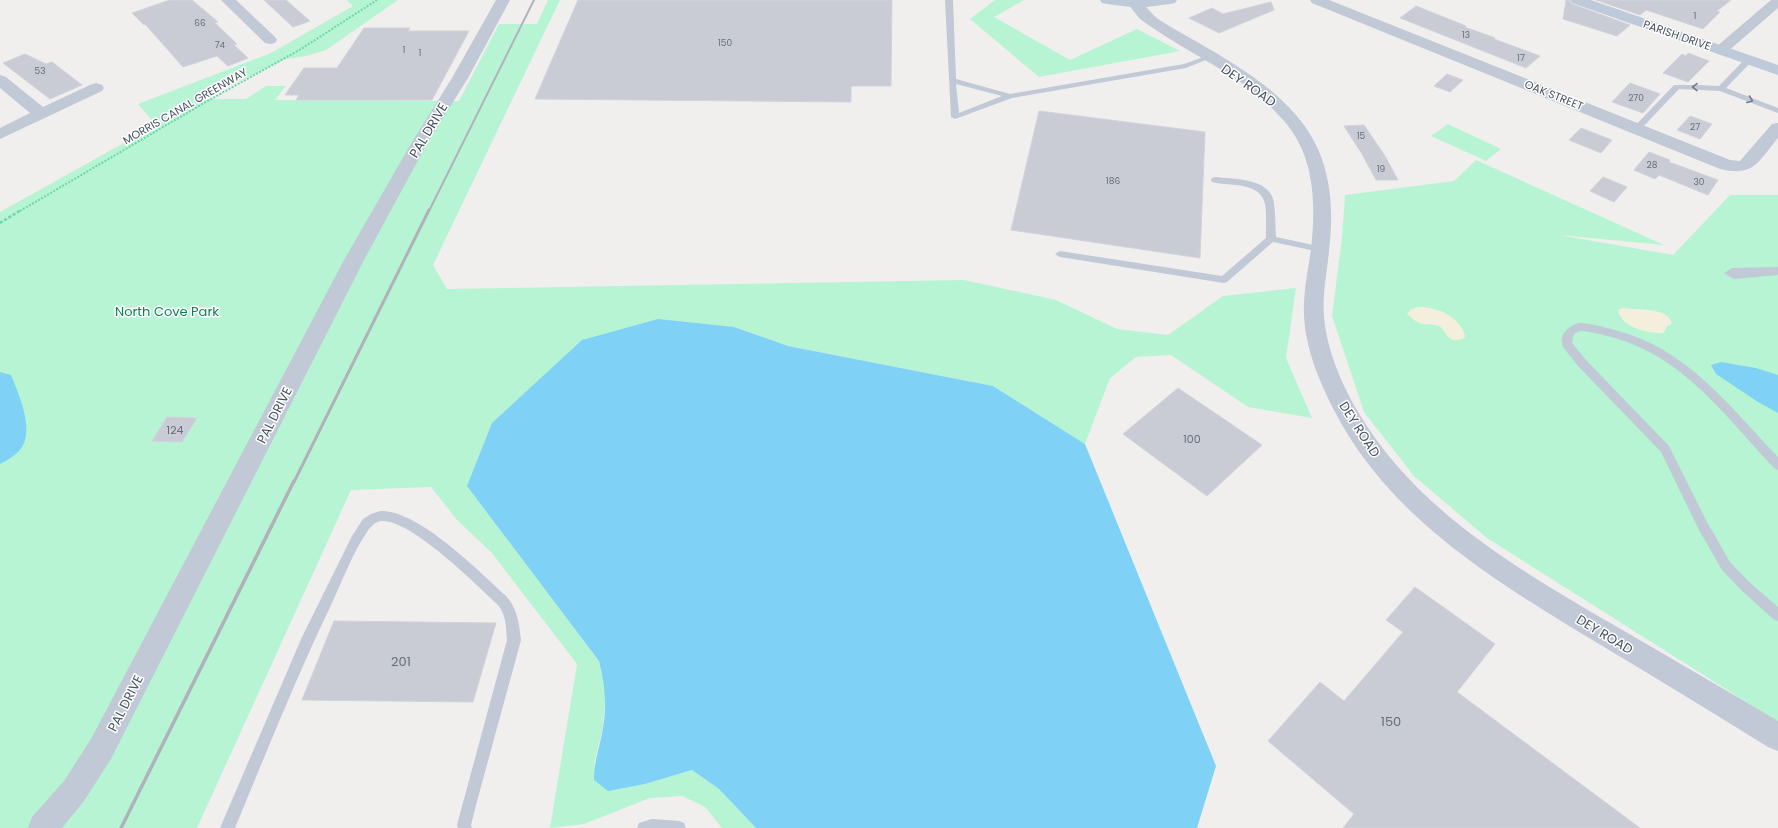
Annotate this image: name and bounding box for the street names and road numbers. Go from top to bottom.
street label: PARISH DRIVE [1641,16,1713,54]
street label: DEY ROAD [1217,60,1280,111]
street label: MORRIS CANAL GREENWAY [120,63,251,148]
street label: OAK STREET [1522,76,1586,114]
street label: PAL DRIVE [405,99,452,161]
street label: PAL DRIVE [252,384,297,447]
street label: DEY ROAD [1334,398,1385,461]
street label: DEY ROAD [1573,610,1637,659]
street label: PAL DRIVE [103,672,148,735]

